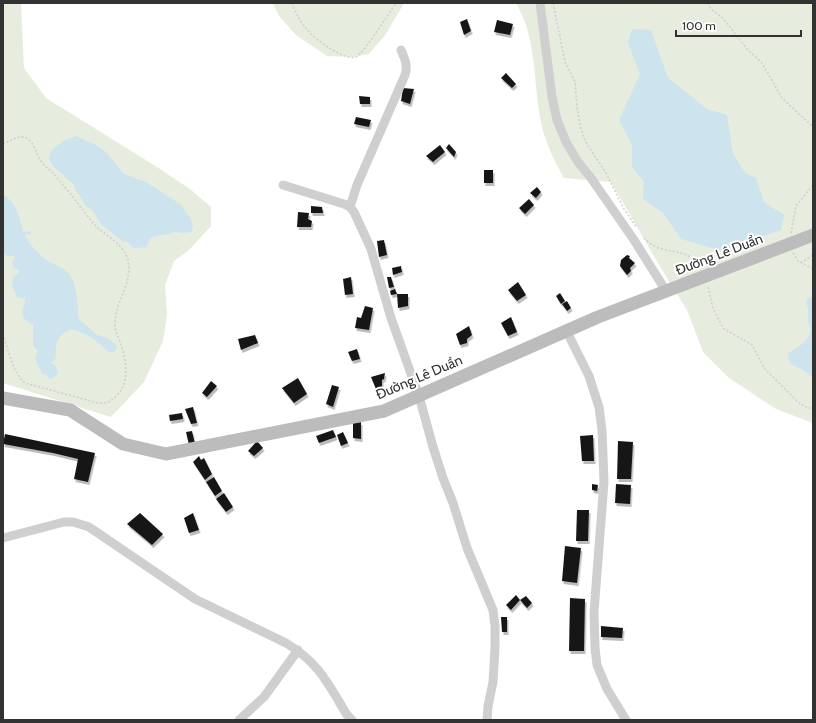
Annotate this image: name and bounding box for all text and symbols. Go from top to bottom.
scale bar [676,12,801,38]
text: 100 m [682,18,716,33]
street label: Đường Lê Duẩn [673,229,765,279]
street label: Đường Lê Duẩn [373,351,465,403]

